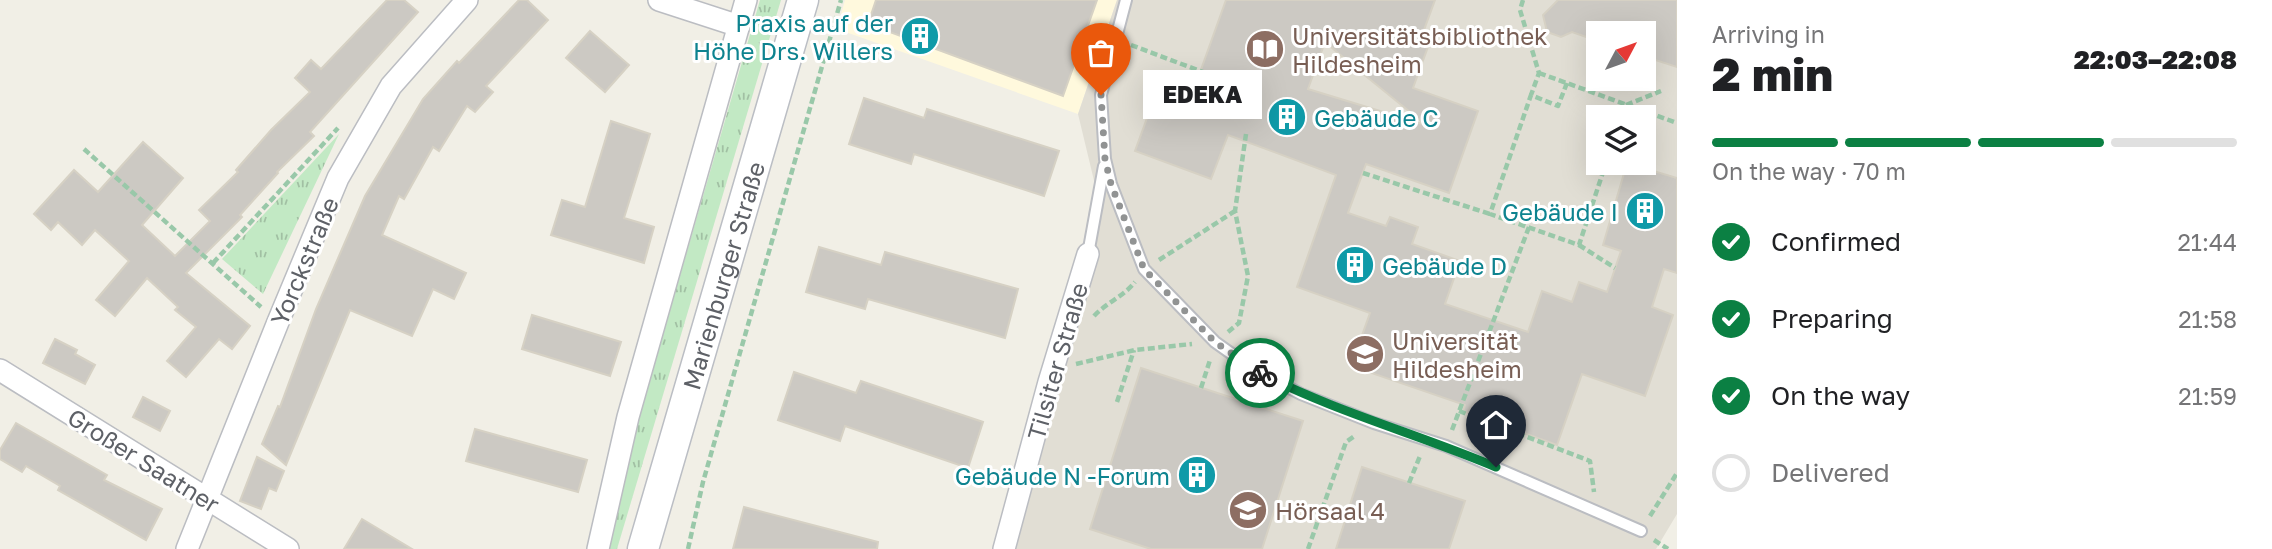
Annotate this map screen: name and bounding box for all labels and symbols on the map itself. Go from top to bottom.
place label: Praxis auf der Höhe Drs. Willers [693,8,893,65]
building icon: Praxis auf der Höhe Drs. Willers [899,15,941,57]
place label: Universitätsbibliothek Hildesheim [1292,21,1548,78]
north arrow [1586,21,1656,91]
pin [1071,23,1131,95]
library icon: Universitätsbibliothek Hildesheim [1244,28,1286,70]
callout: EDEKA [1143,70,1262,119]
building icon: Gebäude C [1266,96,1308,138]
place label: Gebäude C [1314,103,1439,132]
street label: Marienburger Straße [676,158,770,393]
building icon: Gebäude I [1624,190,1666,232]
street label: Yorckstraße [264,193,344,329]
place label: Gebäude I [1502,197,1618,226]
building icon: Gebäude D [1334,244,1376,286]
place label: Gebäude D [1382,251,1507,280]
street label: Tilsiter Straße [1021,279,1093,443]
place label: Universität Hildesheim [1392,326,1522,383]
school or university icon: Universität Hildesheim [1344,333,1386,375]
courier [1225,338,1295,408]
pin [1466,395,1526,467]
street label: Großer Saatner [63,402,225,518]
building icon: Gebäude N -Forum [1176,454,1218,496]
place label: Gebäude N -Forum [955,461,1170,490]
school or university icon: Hörsaal 4 [1227,489,1269,531]
place label: Hörsaal 4 [1275,496,1385,525]

